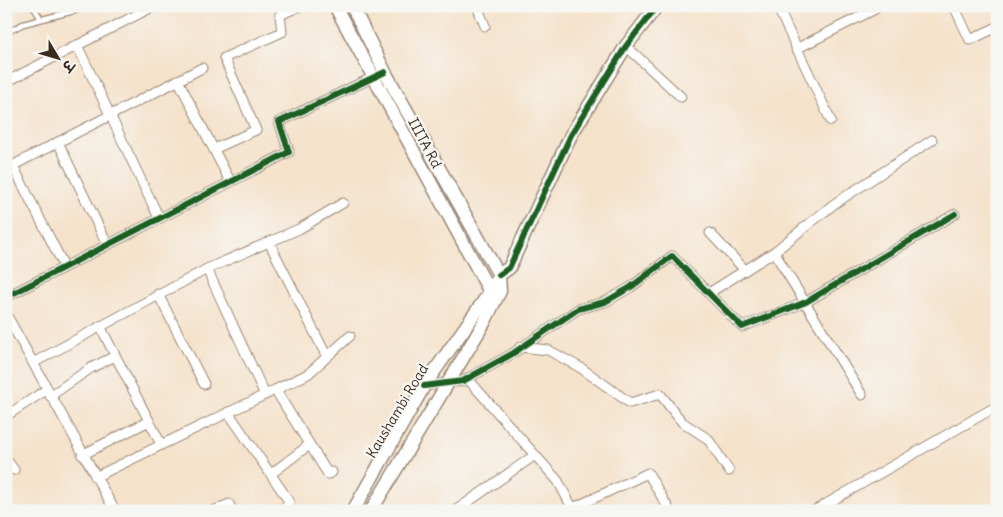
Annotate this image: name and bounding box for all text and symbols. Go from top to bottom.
north arrow [32,32,82,82]
text: उ [57,55,79,77]
street label: IIITA Rd [404,115,446,171]
street label: Kaushambi Road [362,361,432,461]

